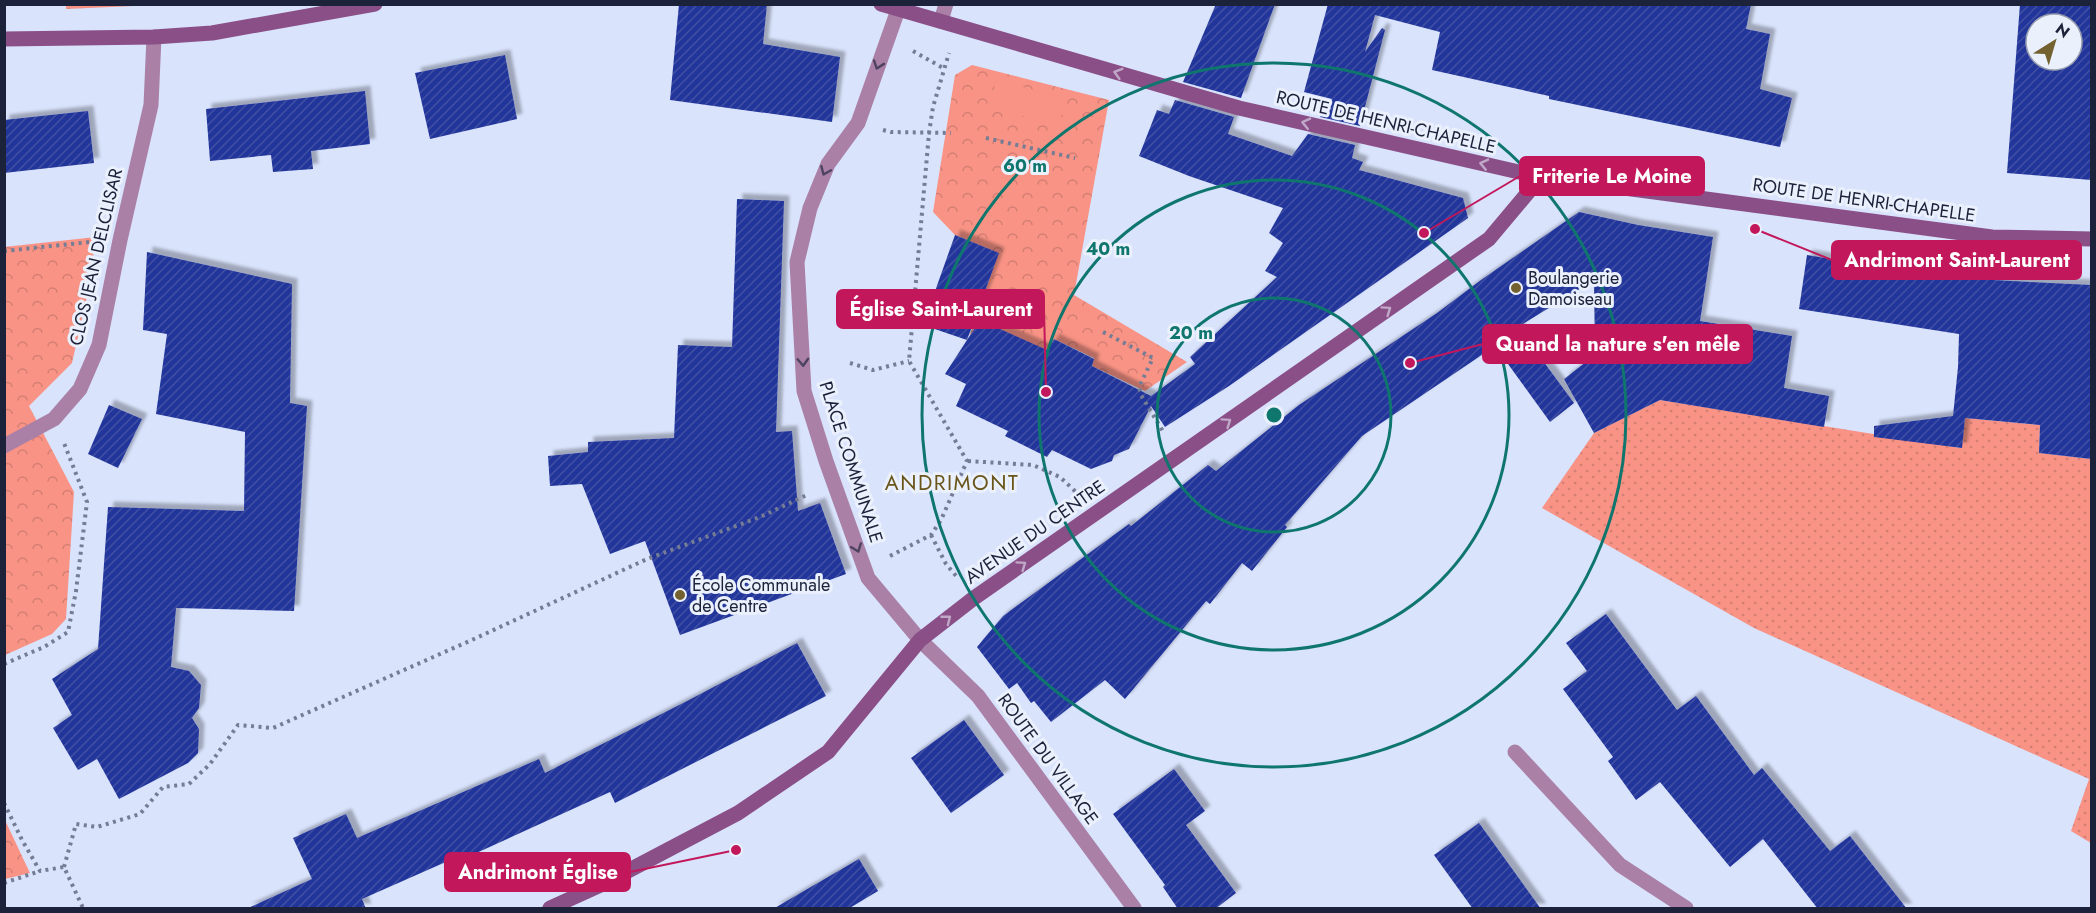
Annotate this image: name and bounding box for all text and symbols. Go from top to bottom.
north arrow [2024,12,2084,72]
text: N [2051,17,2075,43]
one-way arrow [873,59,886,70]
one-way arrow [1113,68,1124,80]
street label: ROUTE DE HENRI-CHAPELLE [1274,84,1498,160]
one-way arrow [1302,118,1312,131]
text: 60 m [1003,153,1047,179]
callout: Friterie Le Moine [1520,157,1704,195]
one-way arrow [1479,158,1489,171]
text: Friterie Le Moine [1532,162,1692,191]
one-way arrow [820,165,832,176]
street label: CLOS JEAN DELCLISAR [63,166,129,348]
street label: ROUTE DE HENRI-CHAPELLE [1751,171,1977,229]
text: 40 m [1086,236,1130,262]
callout: Andrimont Saint-Laurent [1832,241,2081,279]
text: Andrimont Saint-Laurent [1843,246,2070,275]
place label: Boulangerie Damoiseau [1528,265,1619,312]
marker: Boulangerie Damoiseau [1509,281,1523,295]
callout: Église Saint-Laurent [837,290,1044,328]
text: Église Saint-Laurent [850,294,1033,324]
one-way arrow [1380,306,1391,317]
text: 20 m [1169,320,1213,346]
callout: Quand la nature s'en mêle [1483,325,1752,363]
text: Quand la nature s'en mêle [1496,330,1740,359]
one-way arrow [796,357,809,366]
street label: PLACE COMMUNALE [813,378,889,546]
centre of rings [1264,405,1284,425]
one-way arrow [1220,418,1231,429]
district label: ANDRIMONT [885,468,1019,498]
street label: AVENUE DU CENTRE [960,474,1110,590]
one-way arrow [850,542,863,553]
one-way arrow [1015,561,1026,572]
place label: École Communale de Centre [692,572,830,619]
marker: École Communale de Centre [673,588,687,602]
one-way arrow [940,616,951,627]
street label: ROUTE DU VILLAGE [992,688,1104,830]
callout: Andrimont Église [445,853,630,891]
text: Andrimont Église [457,857,618,887]

